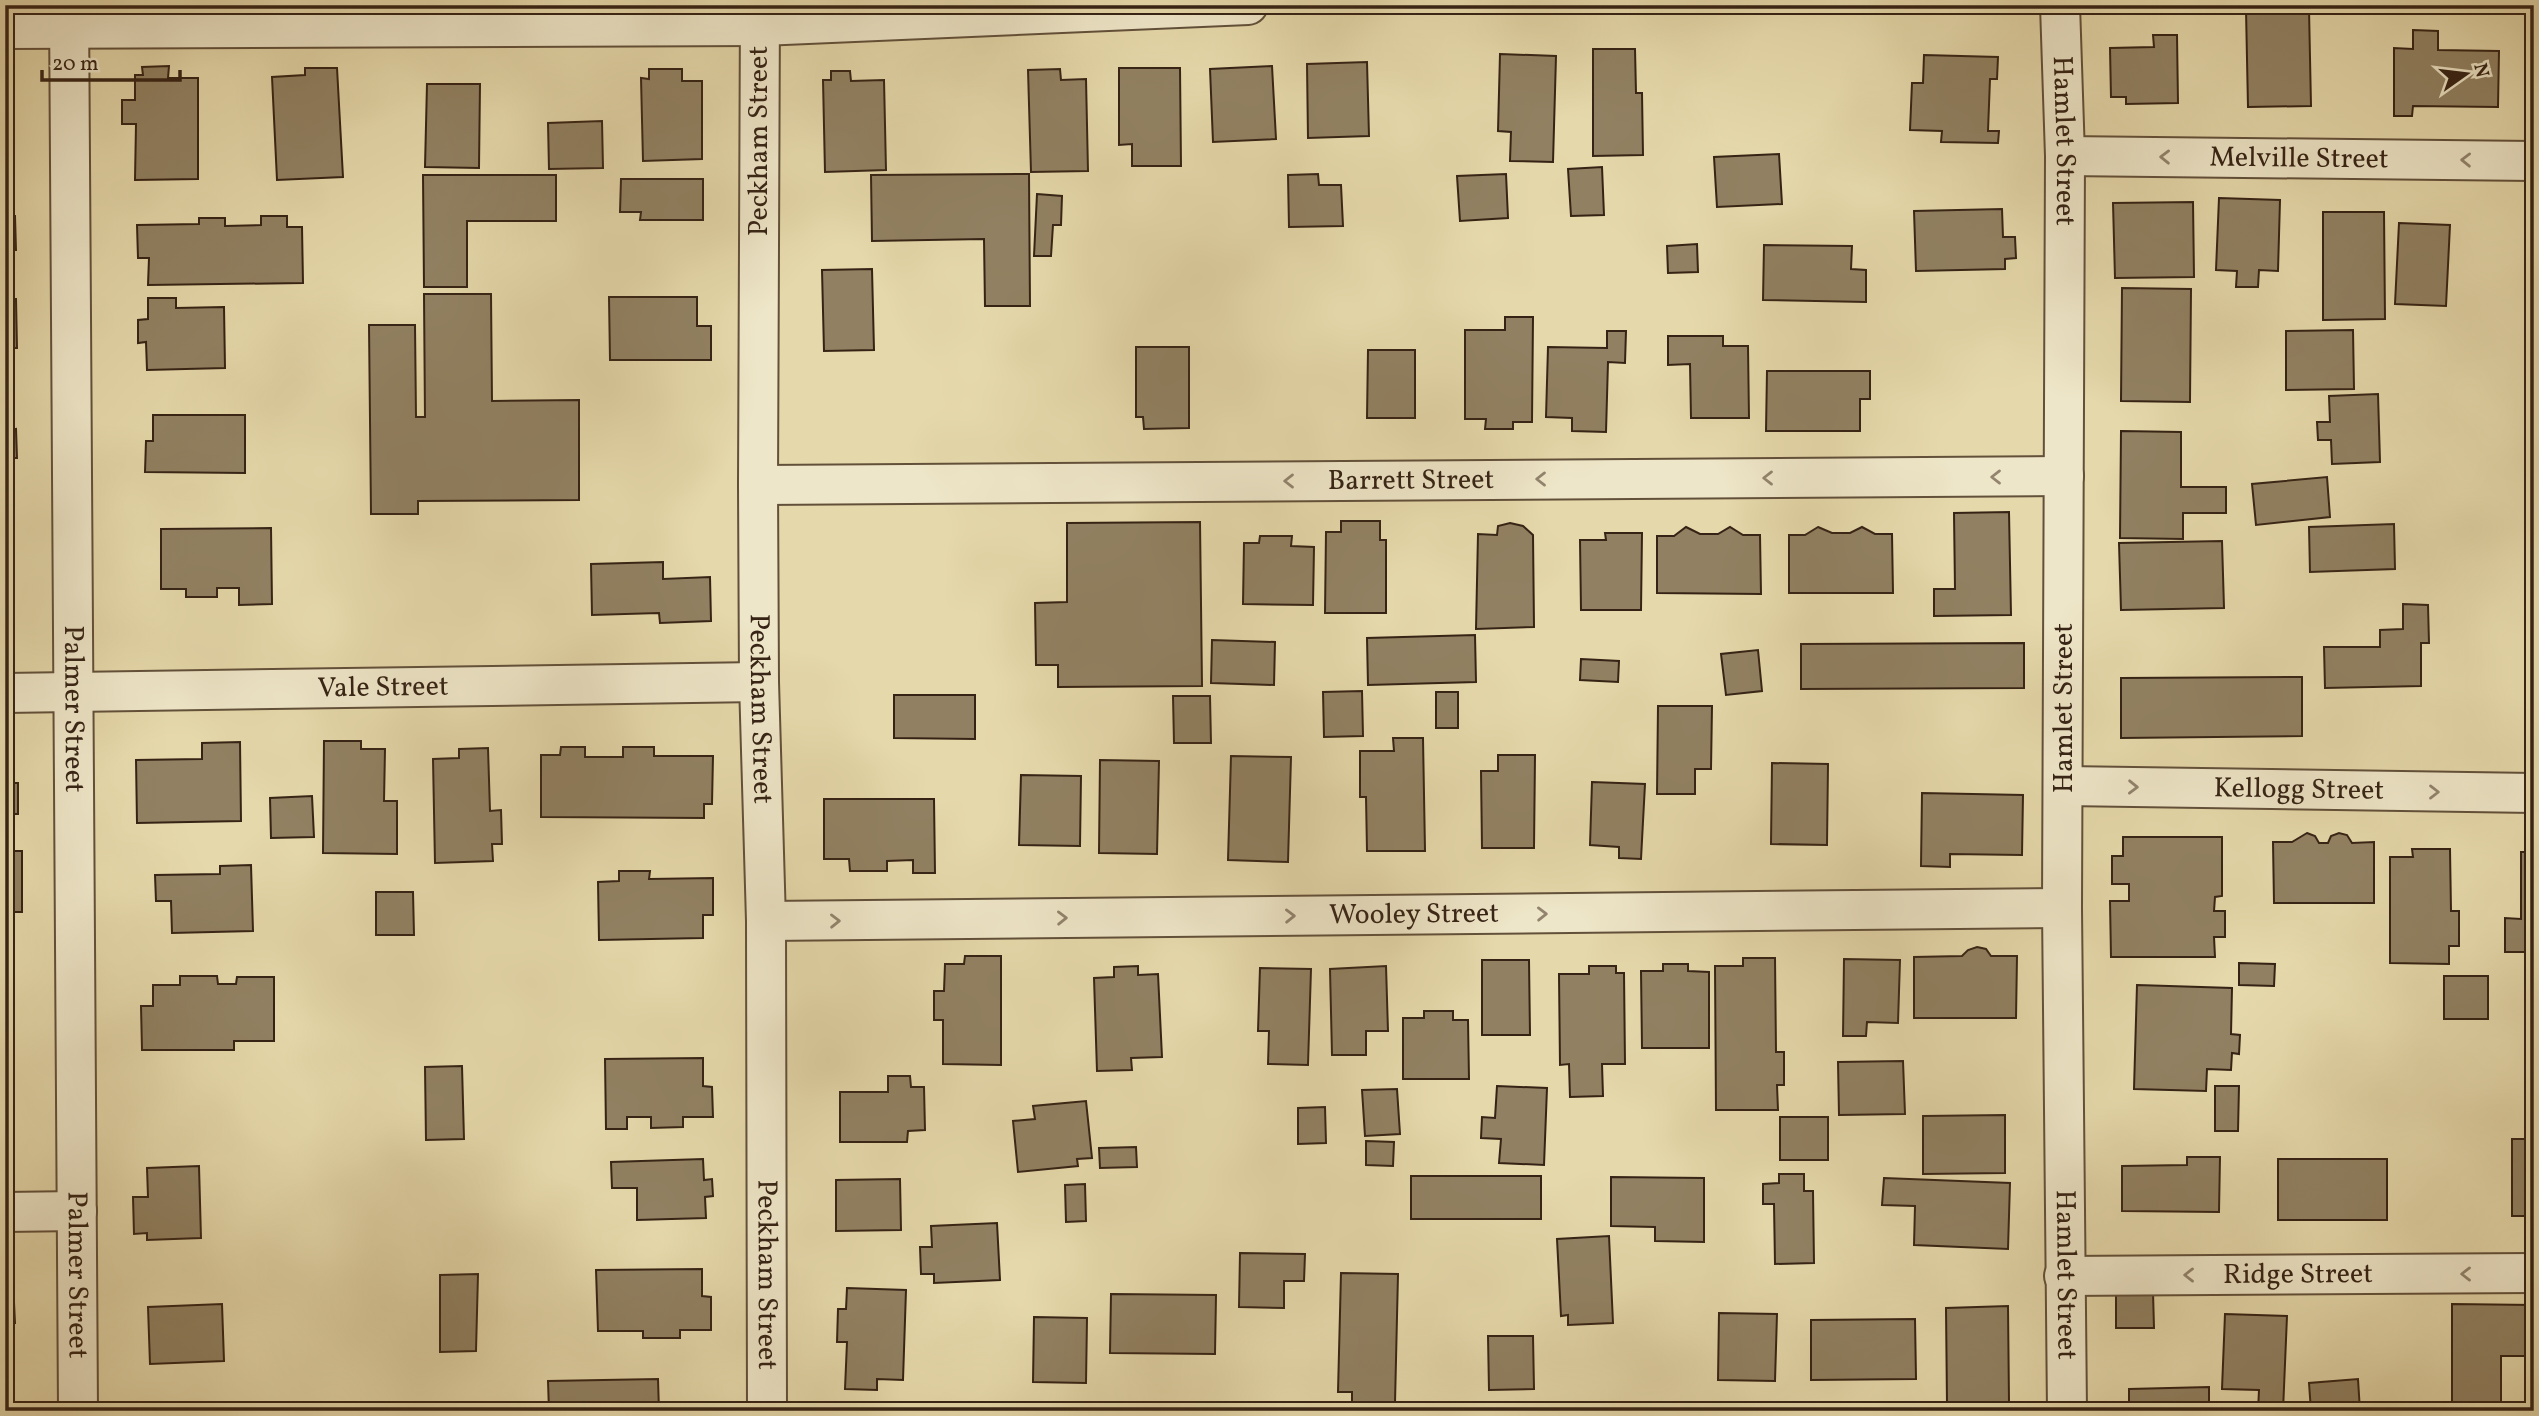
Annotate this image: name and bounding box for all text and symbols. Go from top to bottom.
scale bar [42,38,180,82]
north arrow [2430,38,2500,108]
street label: Peckham Street [740,46,779,236]
text: 20 m [52,50,98,79]
street label: Hamlet Street [2042,55,2085,226]
text: N [2466,61,2495,80]
street label: Melville Street [2209,138,2389,179]
one-way arrow [2159,149,2169,165]
one-way arrow [2460,152,2470,168]
street label: Barrett Street [1328,460,1494,501]
one-way arrow [1990,469,2001,484]
one-way arrow [1763,470,1773,486]
one-way arrow [1535,472,1546,487]
one-way arrow [1283,473,1294,489]
street label: Peckham Street [739,614,782,805]
street label: Hamlet Street [2045,623,2084,793]
street label: Palmer Street [53,625,94,793]
street label: Vale Street [317,667,449,708]
street label: Kellogg Street [2213,769,2384,810]
one-way arrow [2128,779,2139,795]
one-way arrow [2429,784,2440,800]
street label: Wooley Street [1329,894,1499,935]
one-way arrow [1536,906,1547,921]
one-way arrow [1285,908,1295,924]
one-way arrow [1057,910,1068,926]
one-way arrow [830,913,840,929]
street label: Peckham Street [747,1180,786,1370]
street label: Hamlet Street [2045,1190,2086,1360]
street label: Palmer Street [57,1191,97,1359]
street label: Ridge Street [2223,1255,2373,1294]
one-way arrow [2460,1266,2470,1282]
one-way arrow [2183,1267,2194,1283]

